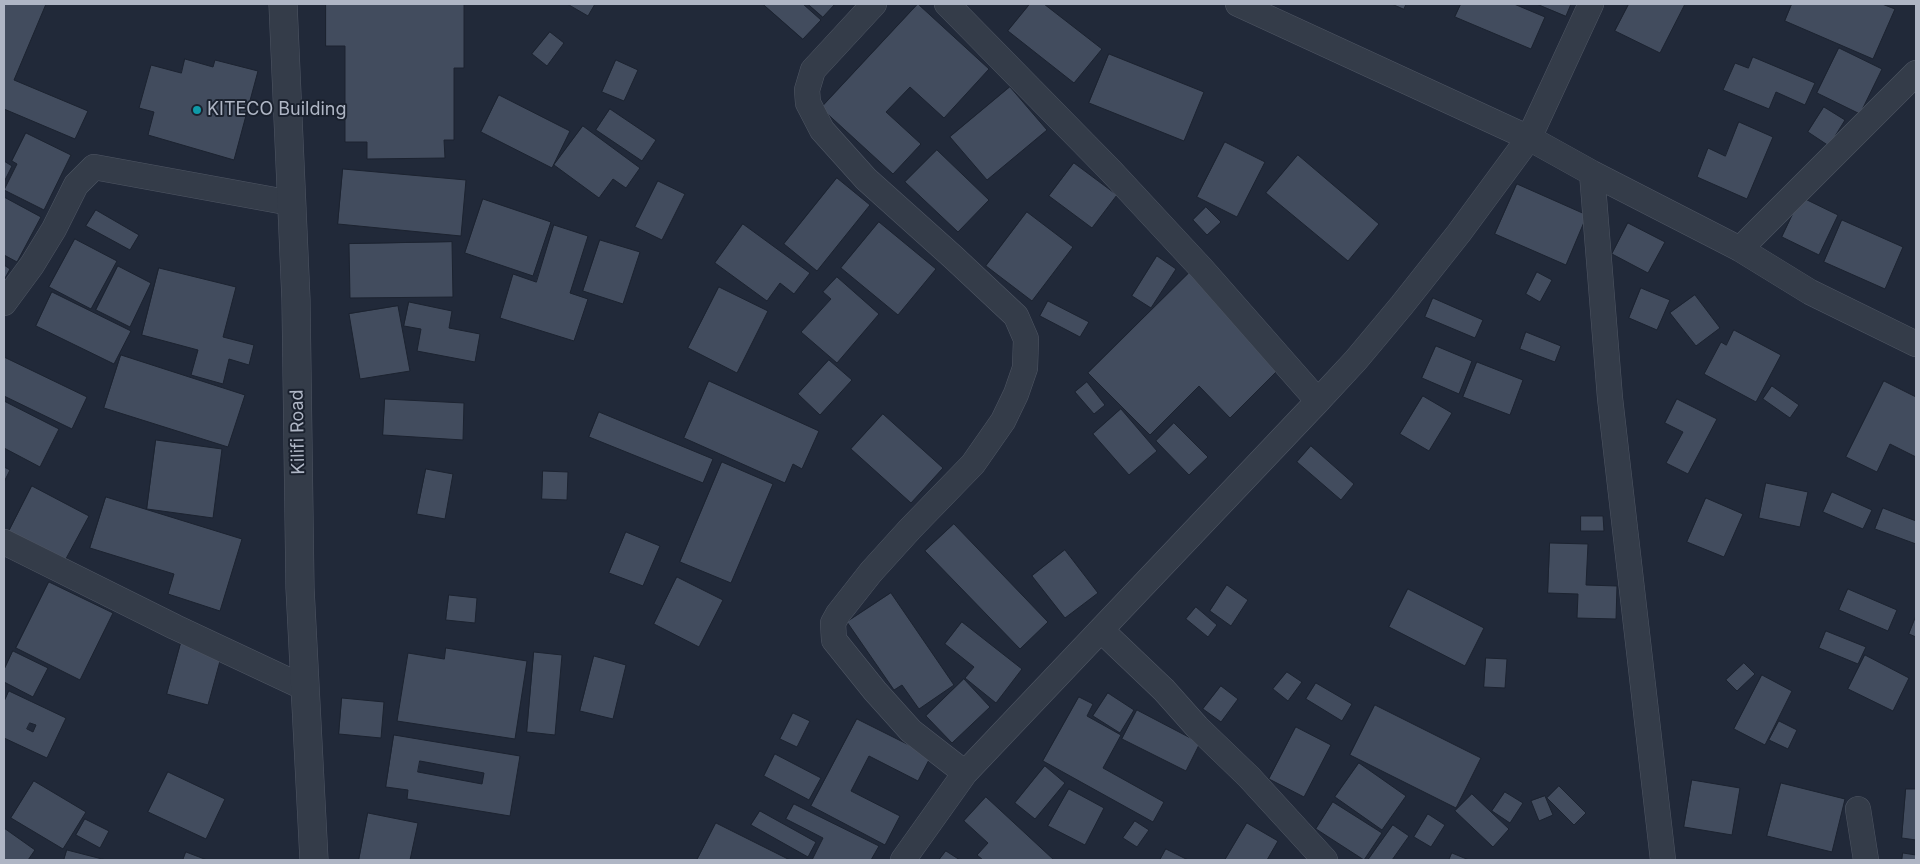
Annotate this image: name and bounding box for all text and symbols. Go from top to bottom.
place label: KITECO Building [207,99,347,121]
marker: KITECO Building [191,104,203,116]
street label: Kilifi Road [286,389,310,475]

